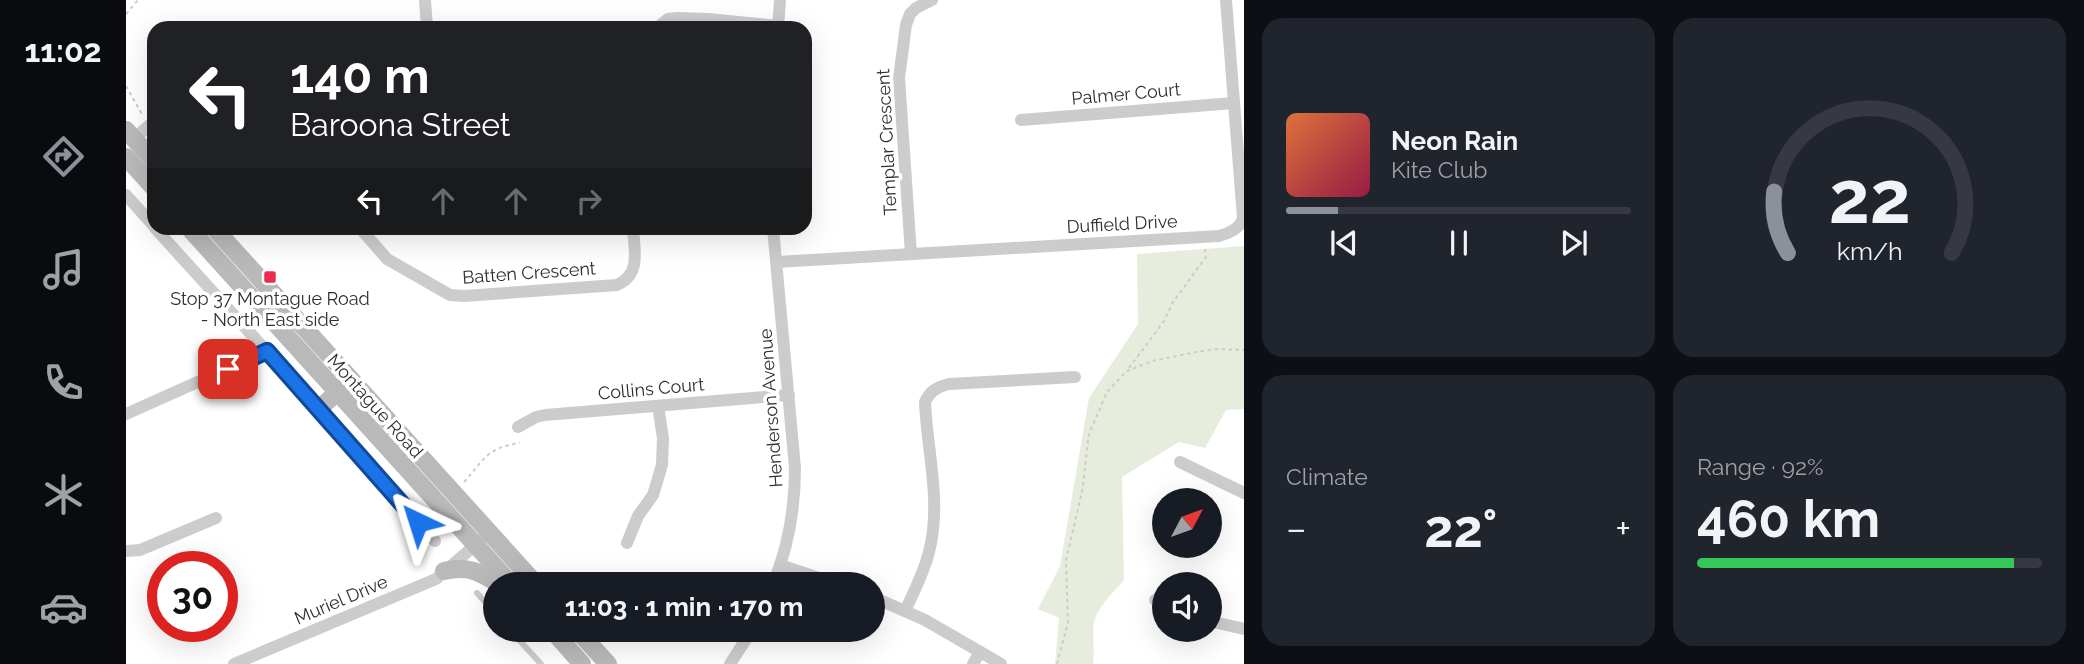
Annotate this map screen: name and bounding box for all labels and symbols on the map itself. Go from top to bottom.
street label: Templar Crescent [872,68,901,216]
street label: Palmer Court [1070,78,1181,109]
street label: Duffield Drive [1066,210,1178,237]
street label: Batten Crescent [462,257,596,288]
marker: Stop 37 Montague Road - North East side [262,269,278,285]
place label: Stop 37 Montague Road - North East side [170,288,370,330]
street label: Henderson Avenue [754,327,787,488]
pin [198,339,258,399]
street label: Montague Road [323,349,428,462]
street label: Collins Court [597,373,705,404]
position arrow [381,485,455,559]
north arrow [1152,488,1222,558]
speed limit sign: 30 [147,551,238,642]
street label: Muriel Drive [291,570,391,629]

